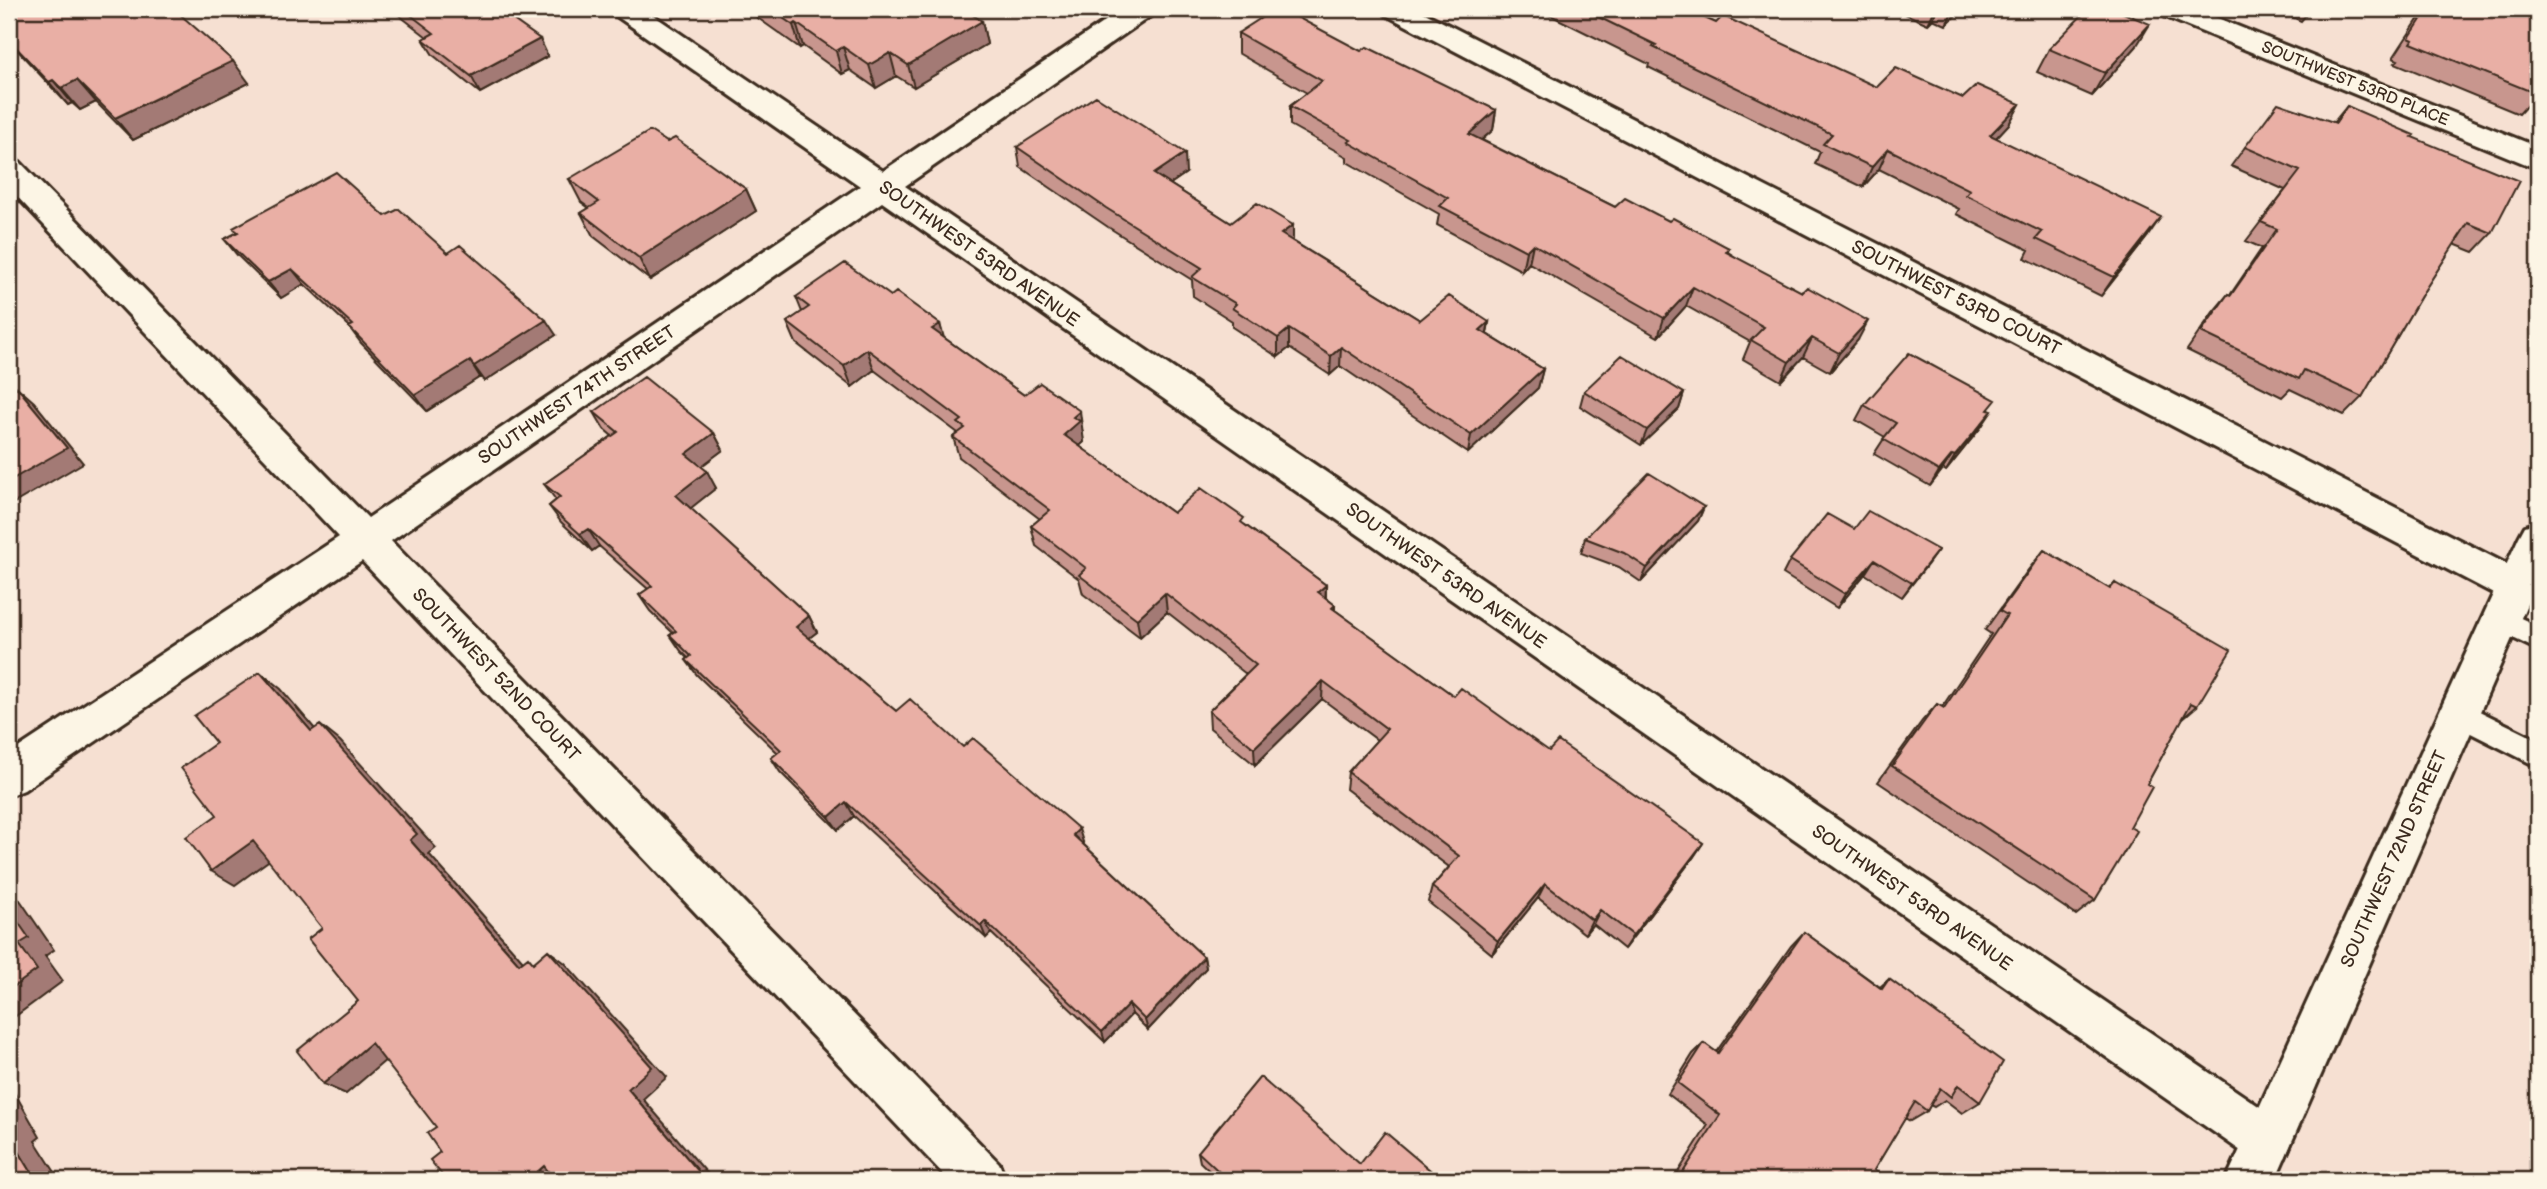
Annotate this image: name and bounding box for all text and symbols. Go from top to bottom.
street label: SOUTHWEST 53RD PLACE [2259,38,2451,130]
street label: SOUTHWEST 53RD AVENUE [875,177,1083,331]
street label: SOUTHWEST 53RD COURT [1848,236,2064,360]
street label: SOUTHWEST 74TH STREET [475,321,680,469]
street label: SOUTHWEST 53RD AVENUE [1342,499,1550,653]
street label: SOUTHWEST 52ND COURT [408,584,584,766]
street label: SOUTHWEST 72ND STREET [2337,747,2452,971]
street label: SOUTHWEST 53RD AVENUE [1808,821,2016,975]

